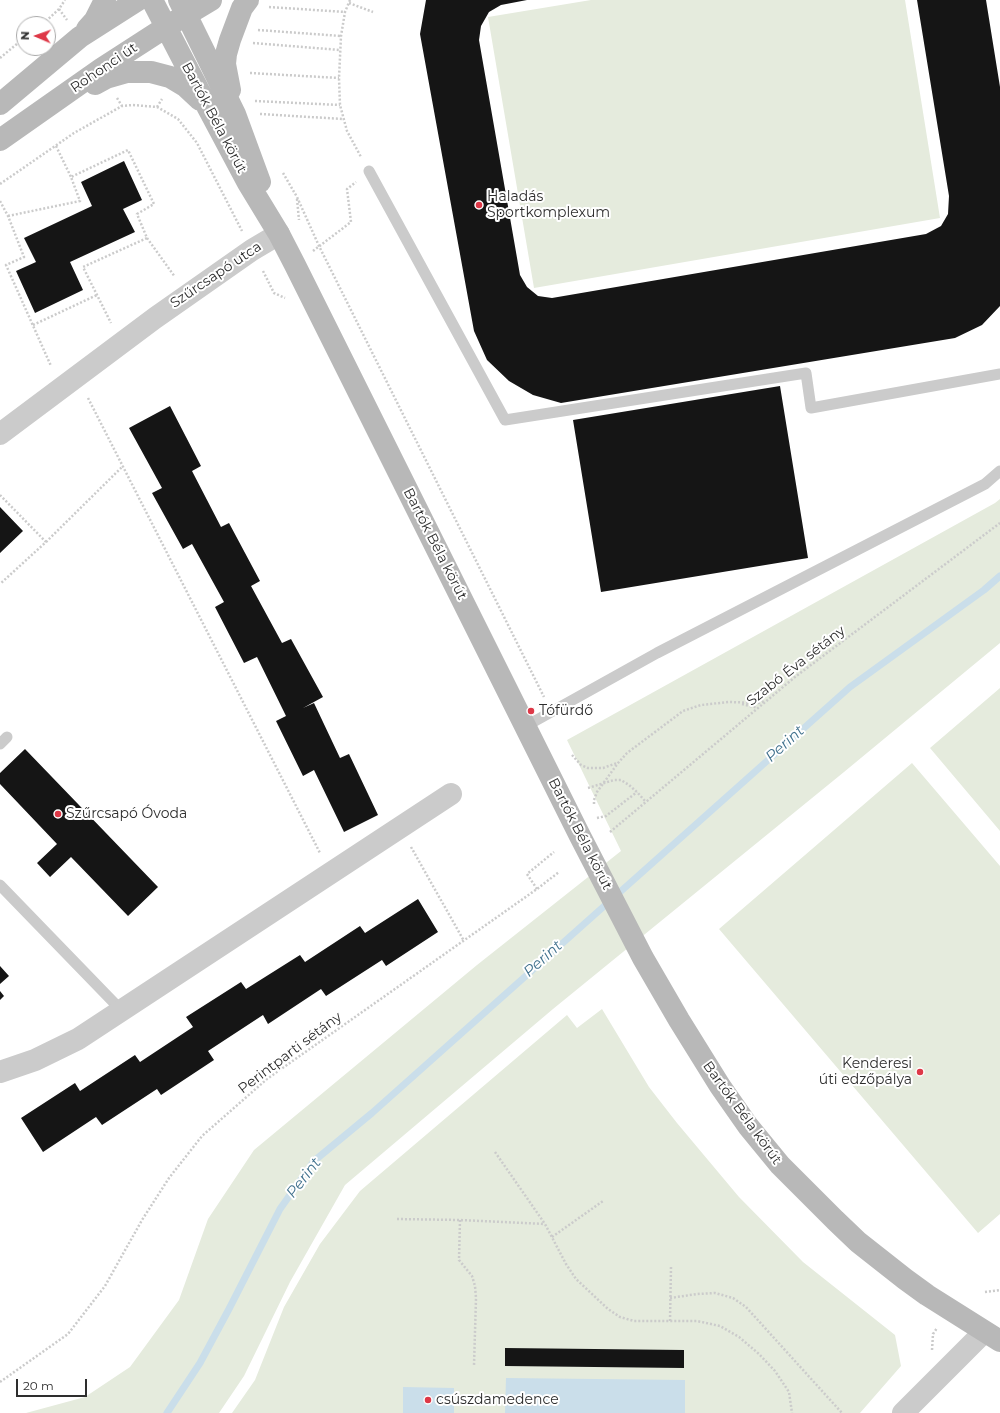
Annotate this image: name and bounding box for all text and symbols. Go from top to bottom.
north arrow [16,16,56,56]
text: N [18,31,32,40]
street label: Rohonci út [67,40,141,96]
street label: Bartók Béla körút [178,60,250,176]
place label: Haladás Sportkomplexum [487,189,610,222]
marker: Haladás Sportkomplexum [474,200,484,210]
street label: Szűrcsapó utca [167,238,265,312]
street label: Bartók Béla körút [400,485,470,603]
street label: Szabó Éva sétány [743,622,849,710]
place label: Tófürdő [539,703,593,719]
marker: Tófürdő [526,706,536,716]
water label: Perint [762,722,808,766]
street label: Bartók Béla körút [545,775,615,893]
place label: Szűrcsapó Óvoda [66,806,187,822]
marker: Szűrcsapó Óvoda [53,809,63,819]
water label: Perint [520,937,566,981]
street label: Perintparti sétány [235,1009,345,1097]
place label: Kenderesi úti edzőpálya [819,1056,912,1088]
street label: Bartók Béla körút [699,1058,785,1168]
marker: Kenderesi úti edzőpálya [915,1067,925,1077]
water label: Perint [283,1154,325,1202]
scale bar [18,1371,89,1397]
text: 20 m [23,1378,54,1393]
place label: csúszdamedence [436,1392,559,1408]
marker: csúszdamedence [423,1395,433,1405]

